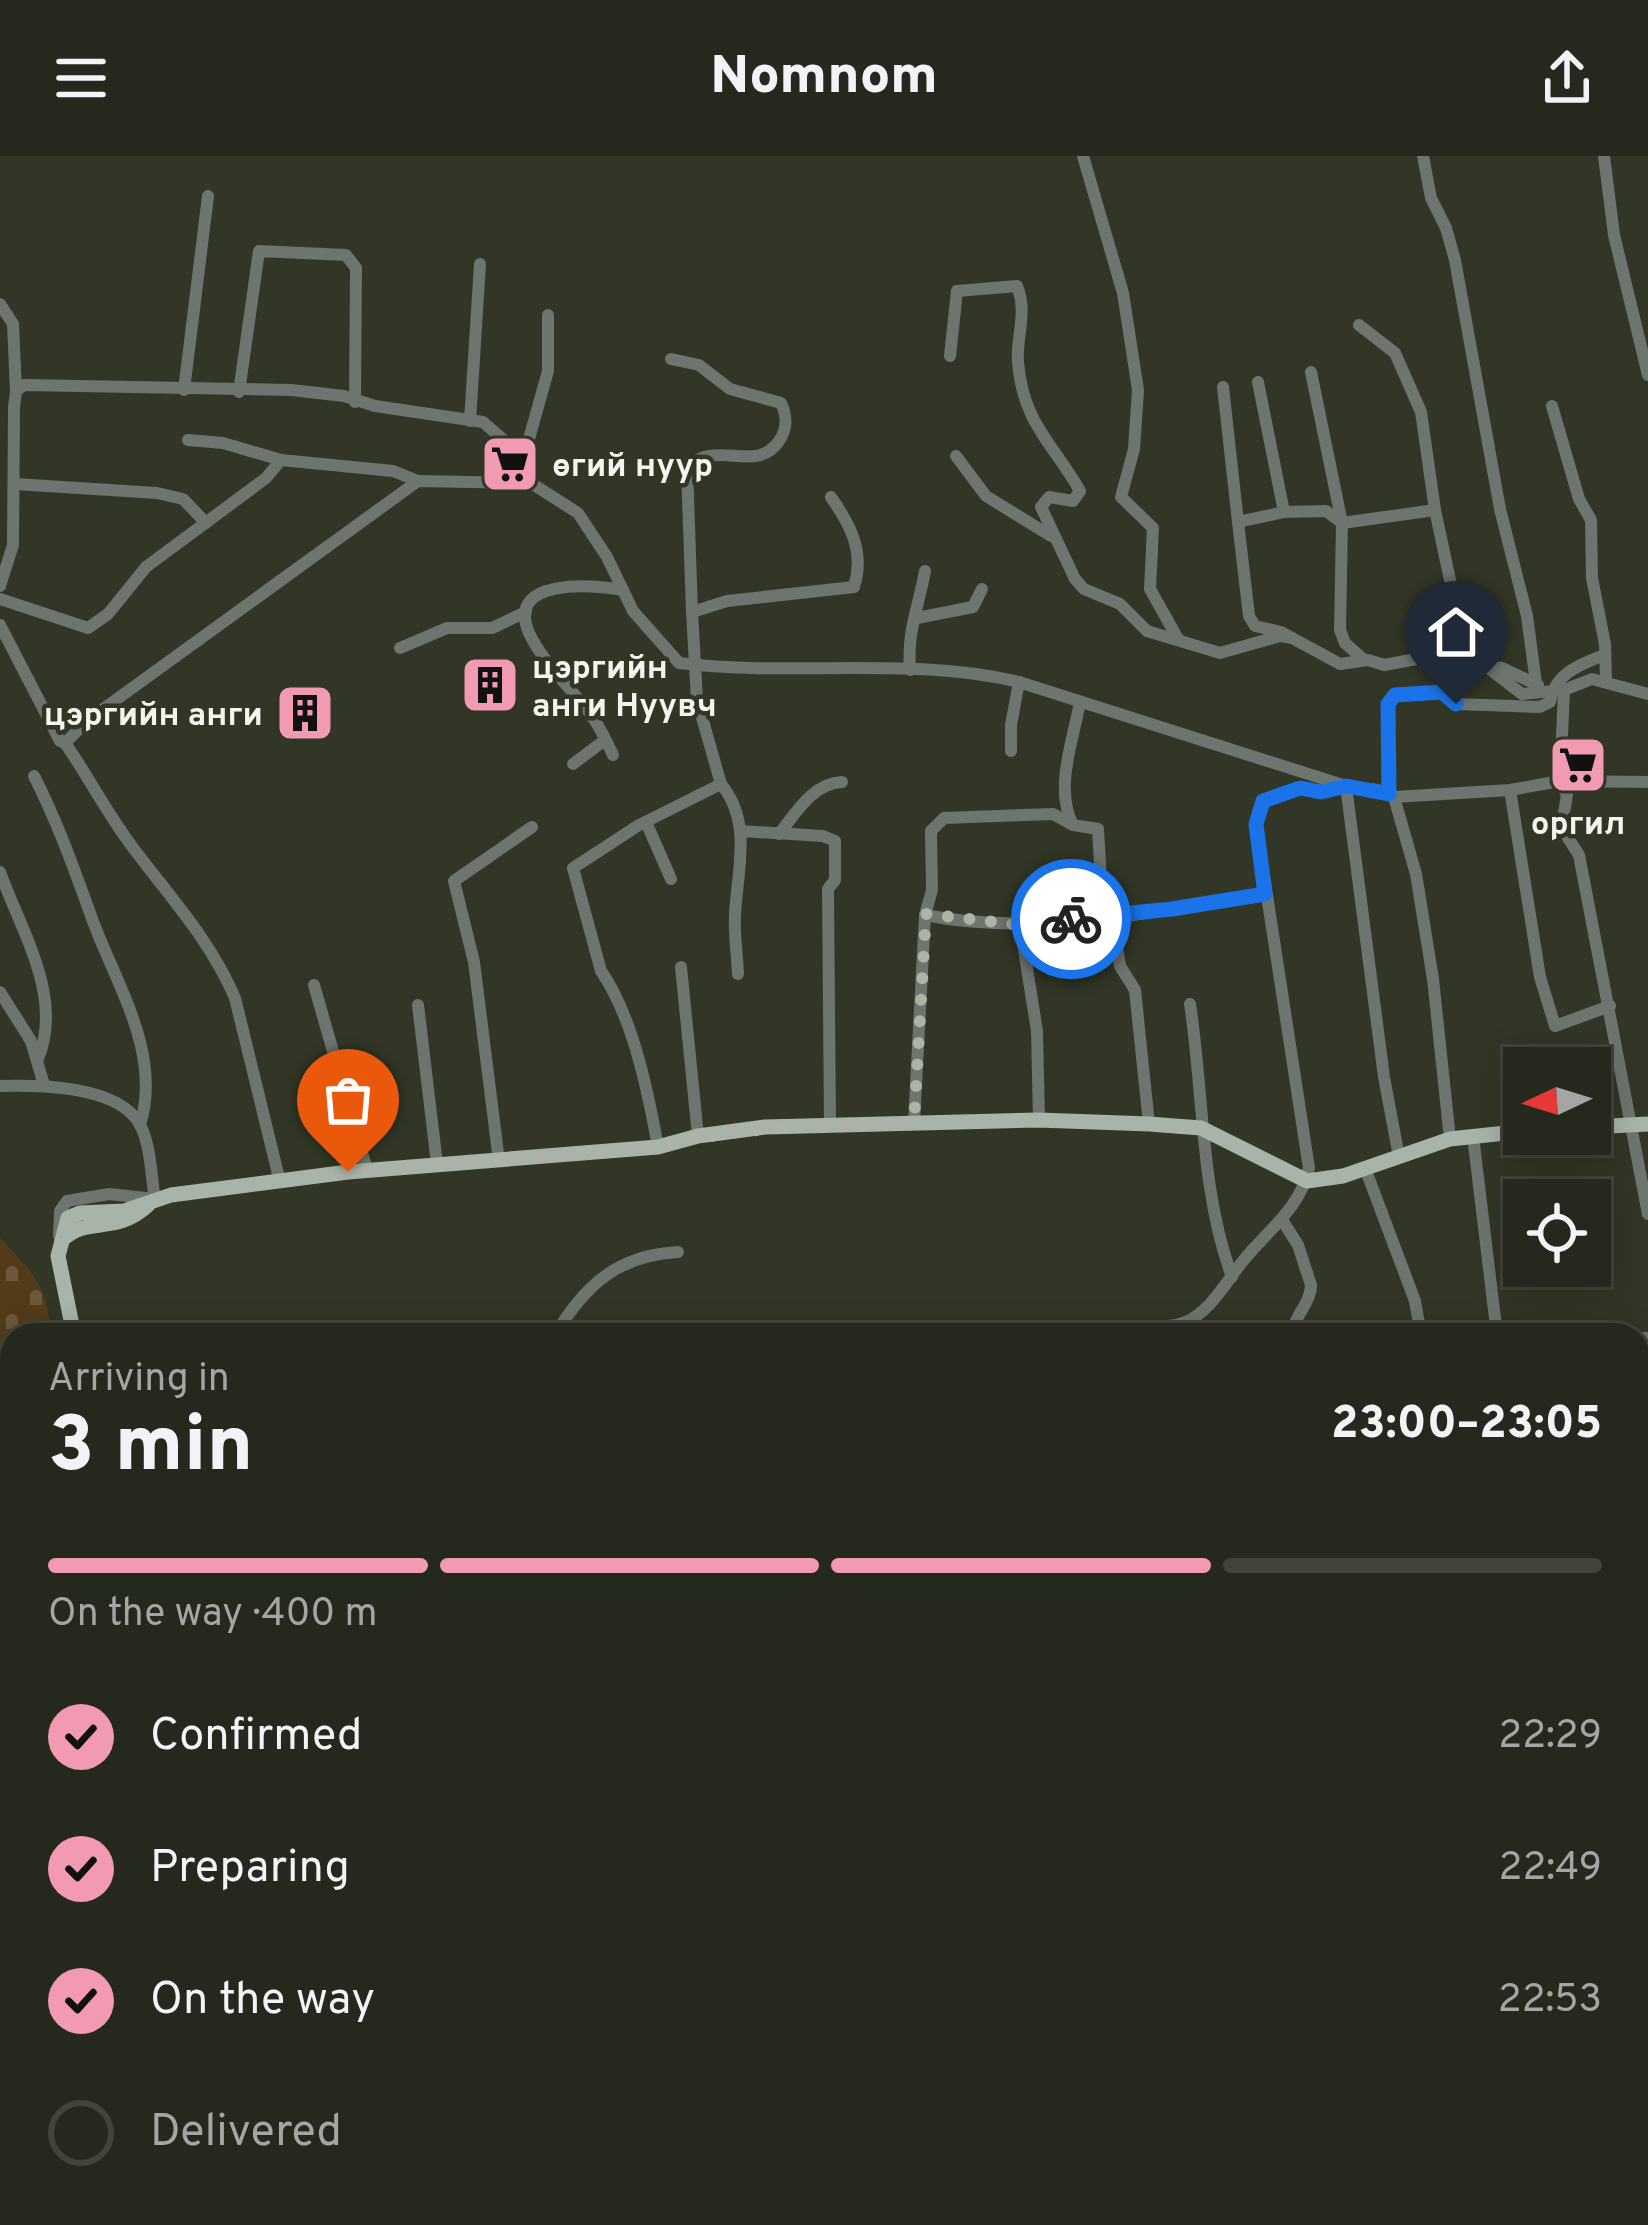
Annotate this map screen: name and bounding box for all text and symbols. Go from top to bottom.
text: Nomnom [710,44,938,113]
icon: menu [48,45,114,111]
icon: share [1534,45,1600,111]
supermarket icon: өгий нуур [479,433,541,495]
place label: өгий нуур [552,447,713,489]
pin [1405,581,1507,704]
icon: home [1423,599,1489,665]
place label: цэргийн анги Нуувч [532,649,717,729]
building icon: цэргийн анги Нуувч [459,654,521,716]
building icon: цэргийн анги [274,682,336,744]
place label: цэргийн анги [44,696,263,738]
supermarket icon: оргил [1547,734,1609,796]
place label: оргил [1531,805,1625,847]
courier [1011,859,1131,979]
icon: bike [1038,886,1104,952]
north arrow [1503,1047,1611,1155]
map controls [1503,1047,1611,1287]
pin [297,1049,399,1172]
icon: bag [315,1067,381,1133]
button: locate [1503,1179,1611,1287]
text: Arriving in [48,1356,230,1405]
text: 23:00–23:05 [1331,1397,1602,1454]
text: 3 min [48,1400,253,1499]
text: On the way · 400 m [48,1591,377,1640]
icon: check [48,1704,114,1770]
text: Confirmed [150,1709,362,1766]
text: 22:29 [1498,1713,1602,1762]
icon: check [48,1836,114,1902]
text: Preparing [150,1841,350,1898]
text: 22:49 [1499,1845,1602,1894]
icon: check [48,1968,114,2034]
text: On the way [150,1973,375,2030]
text: 22:53 [1498,1977,1602,2026]
text: Delivered [150,2105,342,2162]

